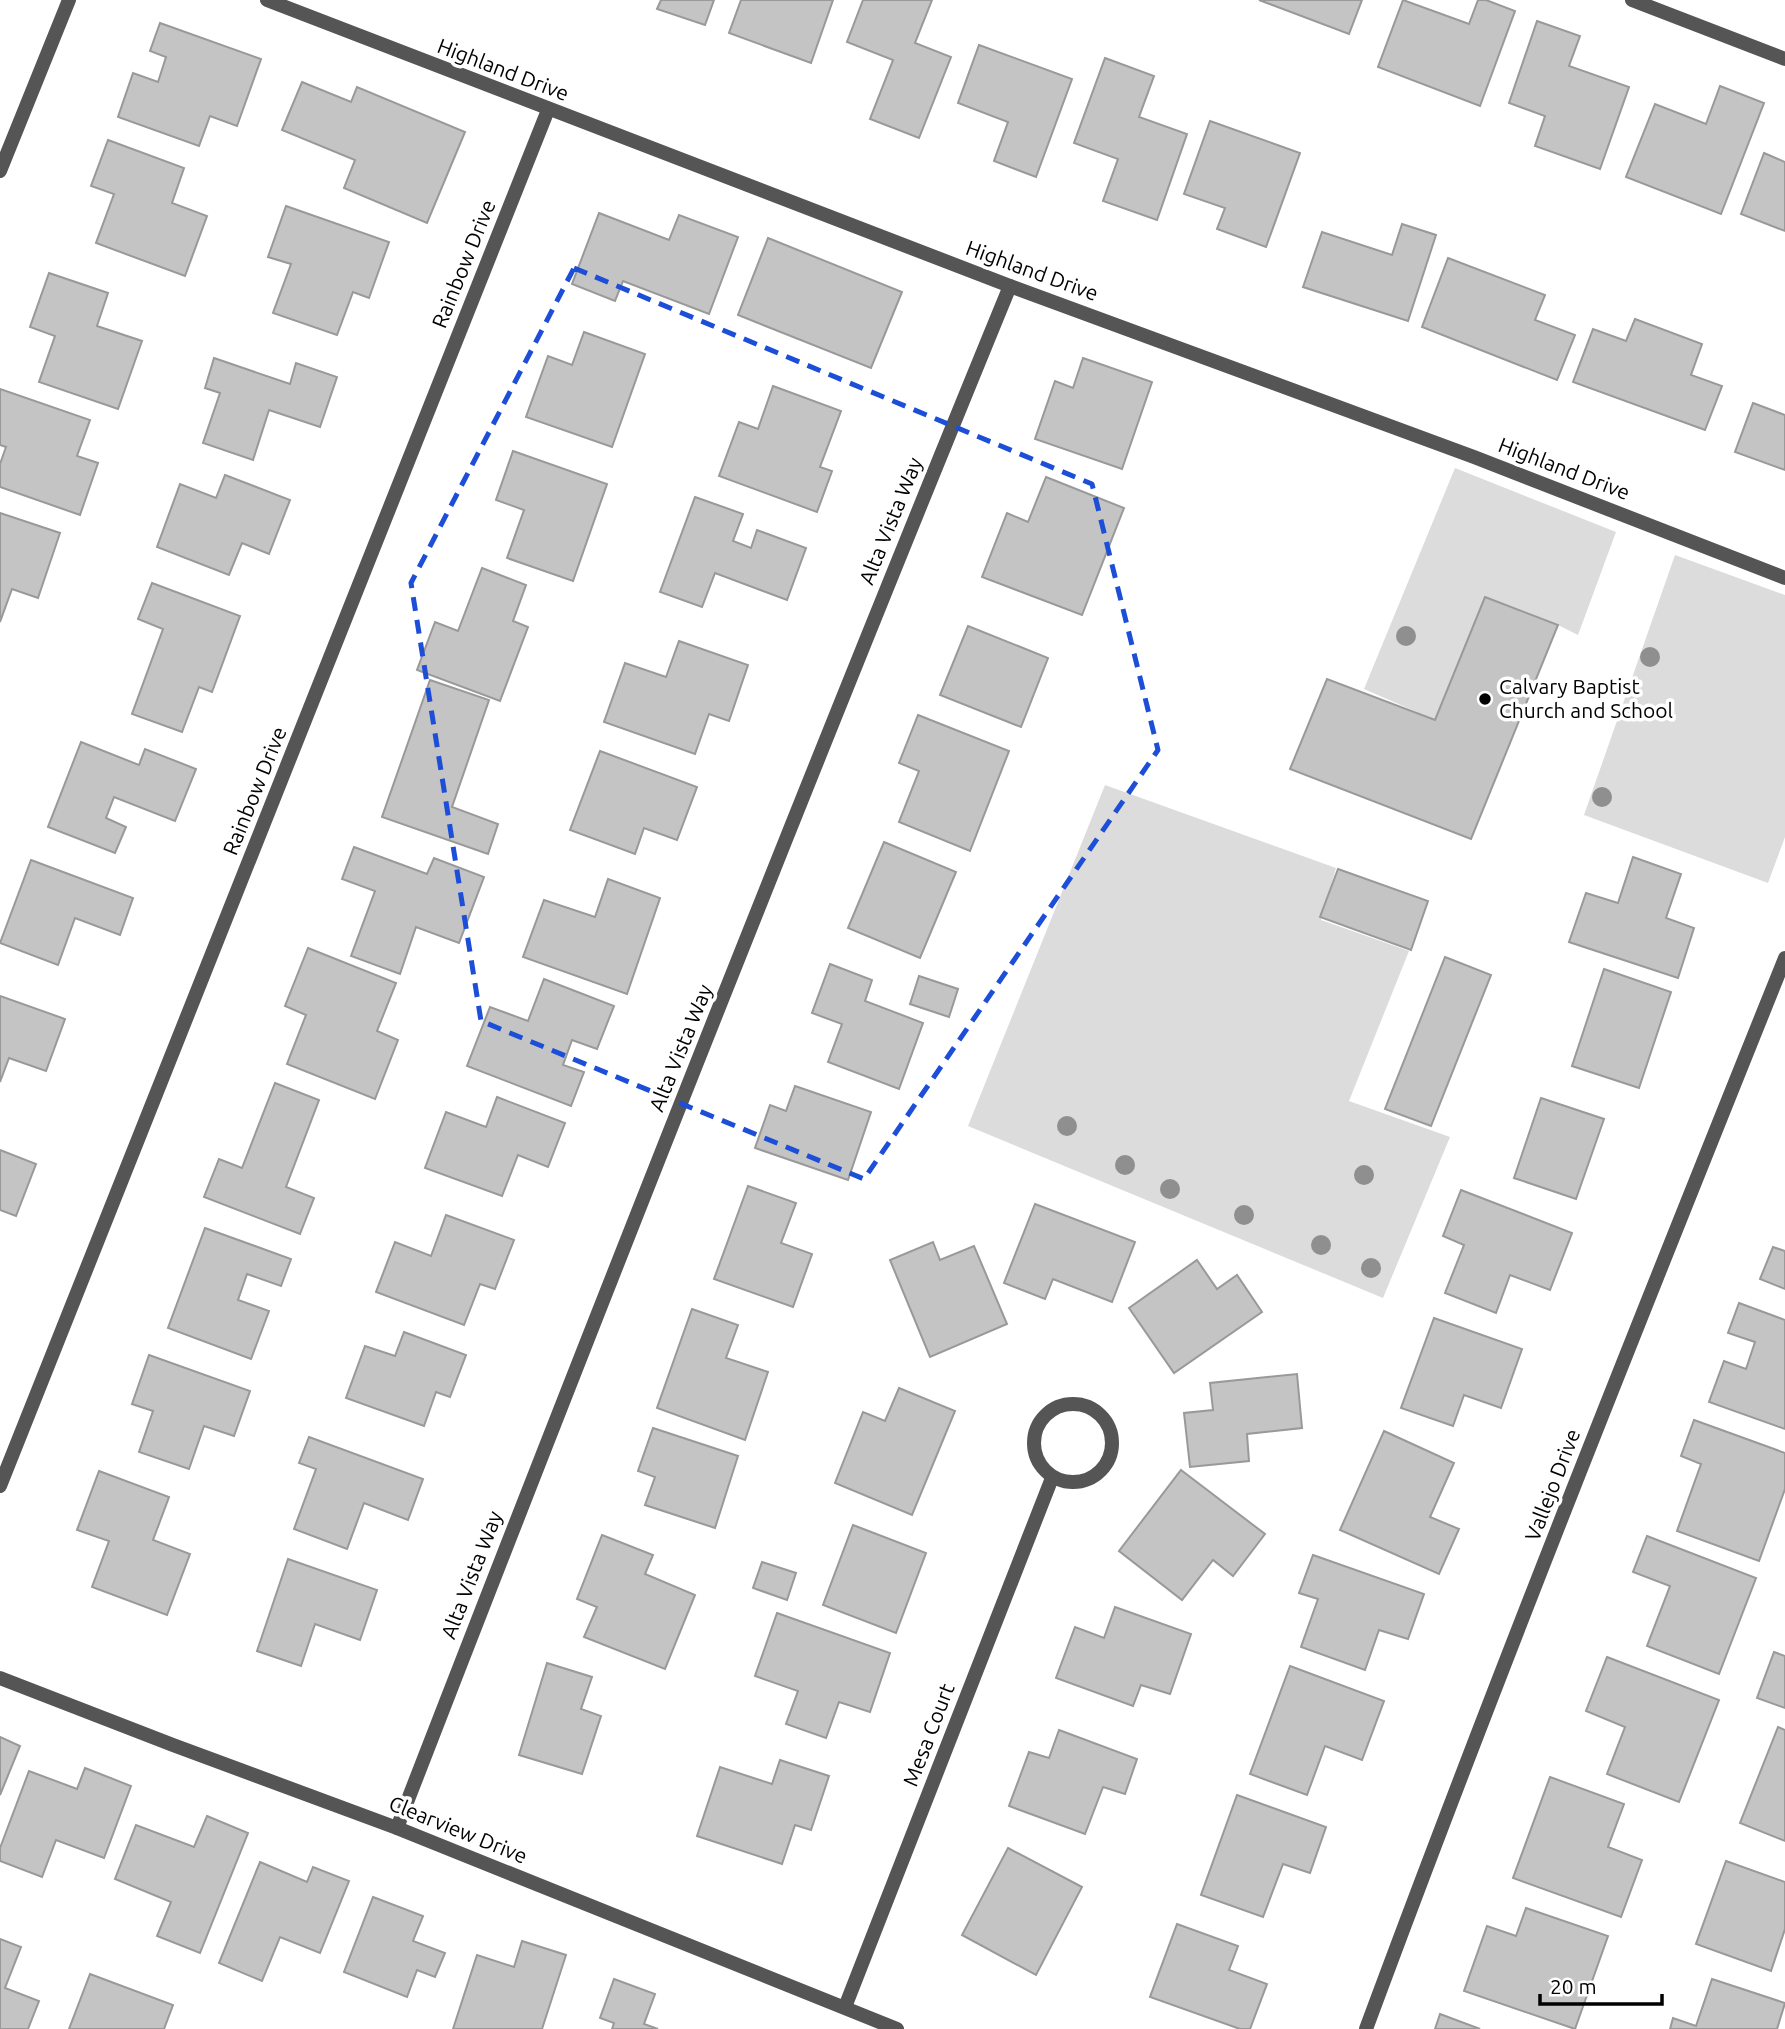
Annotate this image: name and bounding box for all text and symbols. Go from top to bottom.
street label: Highland Drive [434,33,572,105]
street label: Rainbow Drive [426,196,500,331]
street label: Highland Drive [963,235,1102,305]
street label: Highland Drive [1495,432,1633,504]
street label: Alta Vista Way [854,454,926,588]
place label: Calvary Baptist Church and School [1499,674,1673,722]
marker: Calvary Baptist Church and School [1477,691,1493,707]
street label: Rainbow Drive [217,723,291,858]
street label: Alta Vista Way [644,981,716,1115]
street label: Vallejo Drive [1520,1425,1584,1544]
street label: Alta Vista Way [436,1507,506,1642]
street label: Mesa Court [898,1680,959,1789]
street label: Clearview Drive [386,1790,531,1868]
scale bar [1540,1962,1662,2006]
text: 20 m [1550,1974,1597,1998]

